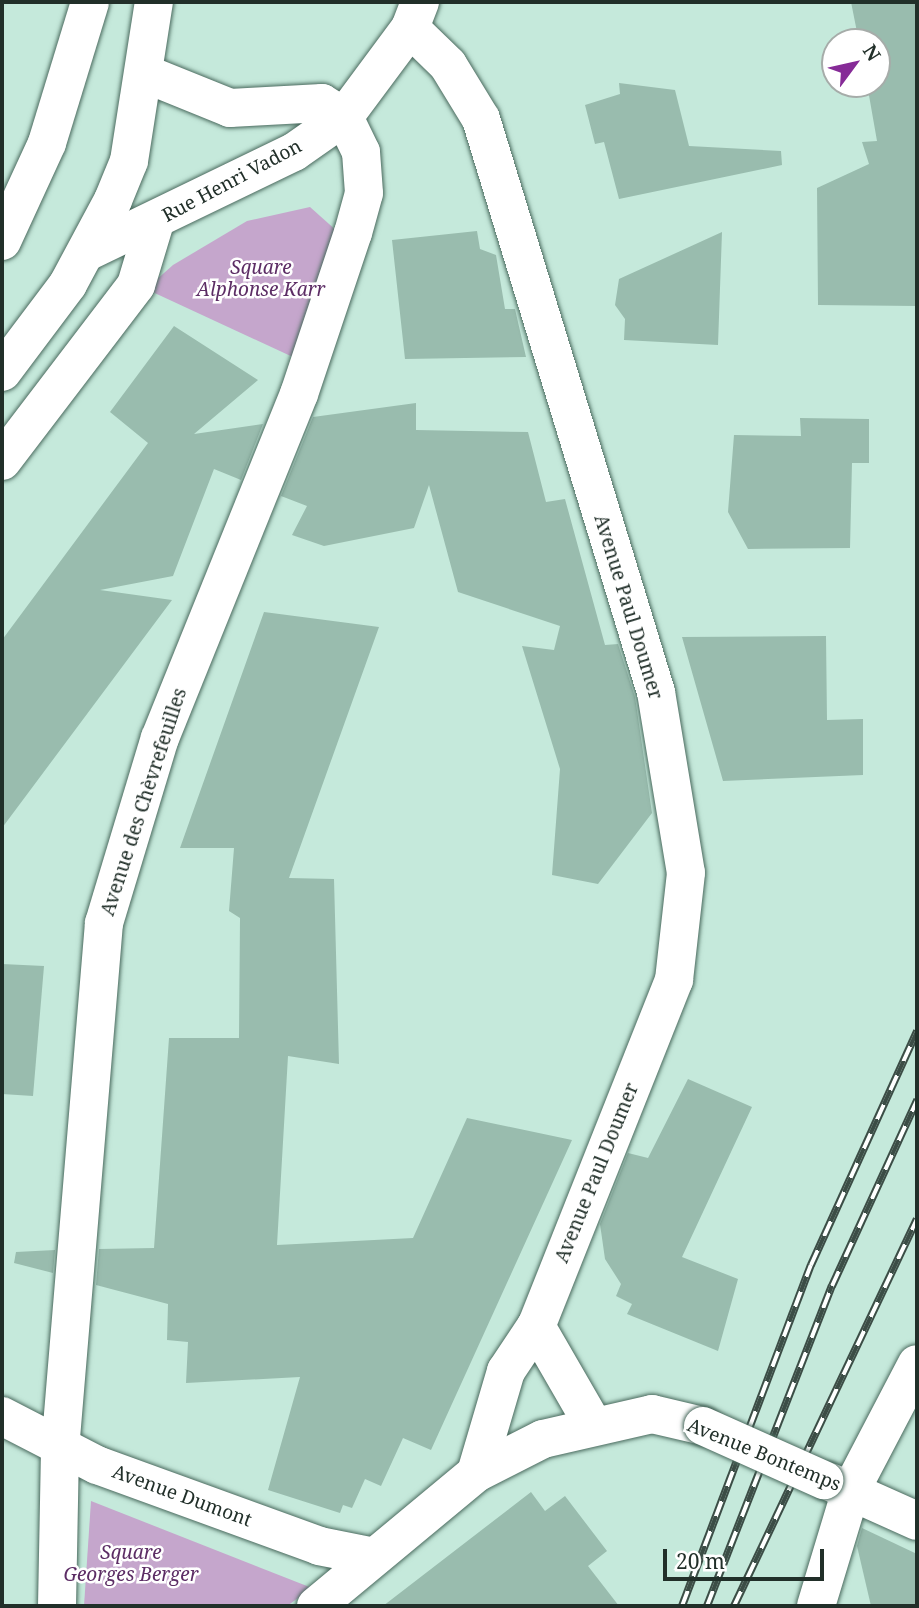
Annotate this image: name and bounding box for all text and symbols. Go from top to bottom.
north arrow [821,28,891,98]
text: N [857,39,887,66]
street label: Rue Henri Vadon [159,135,305,227]
park label: Square Alphonse Karr [196,257,326,301]
street label: Avenue Paul Doumer [589,512,667,702]
street label: Avenue des Chèvrefeuilles [96,685,192,919]
street label: Avenue Paul Doumer [551,1080,643,1266]
street label: Avenue Bontemps [684,1414,844,1496]
street label: Avenue Dumont [109,1460,255,1532]
scale bar [667,1534,828,1578]
park label: Square Georges Berger [63,1542,199,1586]
text: 20 m [676,1547,725,1575]

